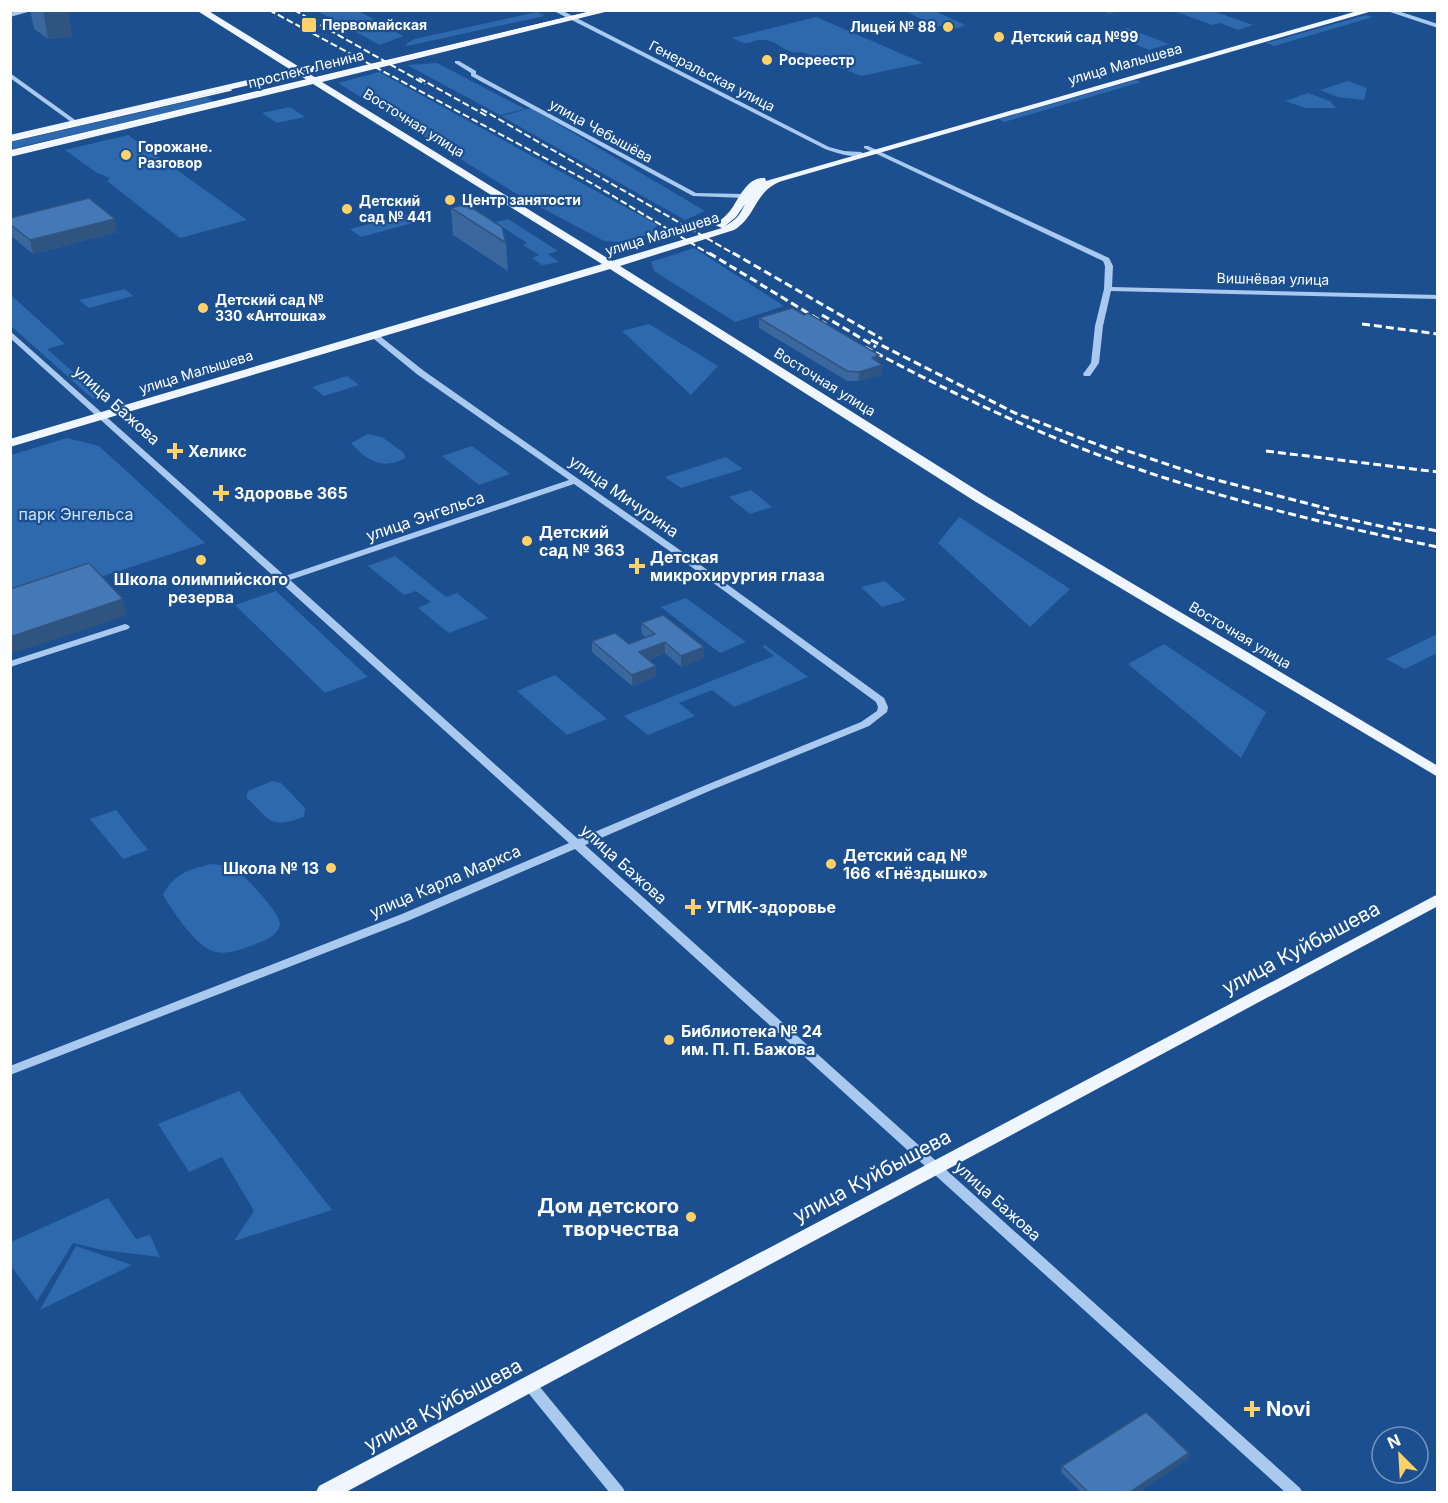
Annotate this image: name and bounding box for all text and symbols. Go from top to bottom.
marker: Первомайская [300,16,318,34]
place label: Первомайская [322,16,427,33]
place label: Лицей № 88 [850,18,936,35]
marker: Лицей № 88 [941,20,955,34]
place label: Детский сад №99 [1011,28,1138,45]
marker: Детский сад №99 [992,30,1006,44]
street label: Генеральская улица [646,36,778,115]
street label: улица Малышева [1066,39,1184,88]
street label: проспект Ленина [246,46,366,91]
place label: Росреестр [779,51,855,68]
marker: Росреестр [760,53,774,67]
street label: Восточная улица [361,85,468,161]
street label: улица Чебышёва [547,95,656,166]
place label: Горожане. Разговор [138,138,213,171]
marker: Горожане. Разговор [119,148,133,162]
place label: Центр занятости [462,191,581,208]
place label: Детский сад № 441 [359,192,431,225]
marker: Центр занятости [443,193,457,207]
marker: Детский сад № 441 [340,202,354,216]
street label: улица Малышева [603,208,721,259]
street label: Вишнёвая улица [1217,269,1329,288]
place label: Детский сад № 330 «Антошка» [215,291,327,324]
marker: Детский сад № 330 «Антошка» [196,301,210,315]
street label: Восточная улица [772,344,879,420]
street label: улица Малышева [137,346,255,397]
street label: улица Бажова [70,361,164,449]
place label: Хеликс [188,441,247,461]
marker: Хеликс [166,442,184,460]
street label: улица Мичурина [565,451,683,541]
place label: Здоровье 365 [234,483,348,503]
marker: Здоровье 365 [212,484,230,502]
street label: улица Энгельса [363,486,487,546]
park label: парк Энгельса [19,504,133,524]
place label: Детский сад № 363 [539,522,625,560]
marker: Детский сад № 363 [520,534,534,548]
place label: Детская микрохирургия глаза [650,547,825,585]
marker: Школа олимпийского резерва [194,553,208,567]
marker: Детская микрохирургия глаза [628,557,646,575]
place label: Школа олимпийского резерва [114,569,288,607]
street label: Восточная улица [1186,597,1294,672]
street label: улица Бажова [577,820,671,908]
street label: улица Карла Маркса [367,840,523,922]
place label: Детский сад № 166 «Гнёздышко» [843,845,988,883]
marker: Детский сад № 166 «Гнёздышко» [824,857,838,871]
place label: Школа № 13 [223,858,319,878]
marker: Школа № 13 [324,861,338,875]
street label: улица Куйбышева [1218,896,1384,1000]
place label: УГМК-здоровье [706,897,836,917]
marker: УГМК-здоровье [684,898,702,916]
place label: Библиотека № 24 им. П. П. Бажова [681,1021,822,1059]
marker: Библиотека № 24 им. П. П. Бажова [662,1033,676,1047]
street label: улица Куйбышева [789,1124,955,1228]
street label: улица Бажова [951,1157,1045,1245]
place label: Дом детского творчества [537,1194,679,1241]
marker: Дом детского творчества [684,1210,698,1224]
street label: улица Куйбышева [360,1353,526,1457]
place label: Novi [1266,1397,1311,1421]
marker: Novi [1243,1400,1261,1418]
north arrow [1370,1425,1430,1485]
text: N [1384,1430,1404,1453]

